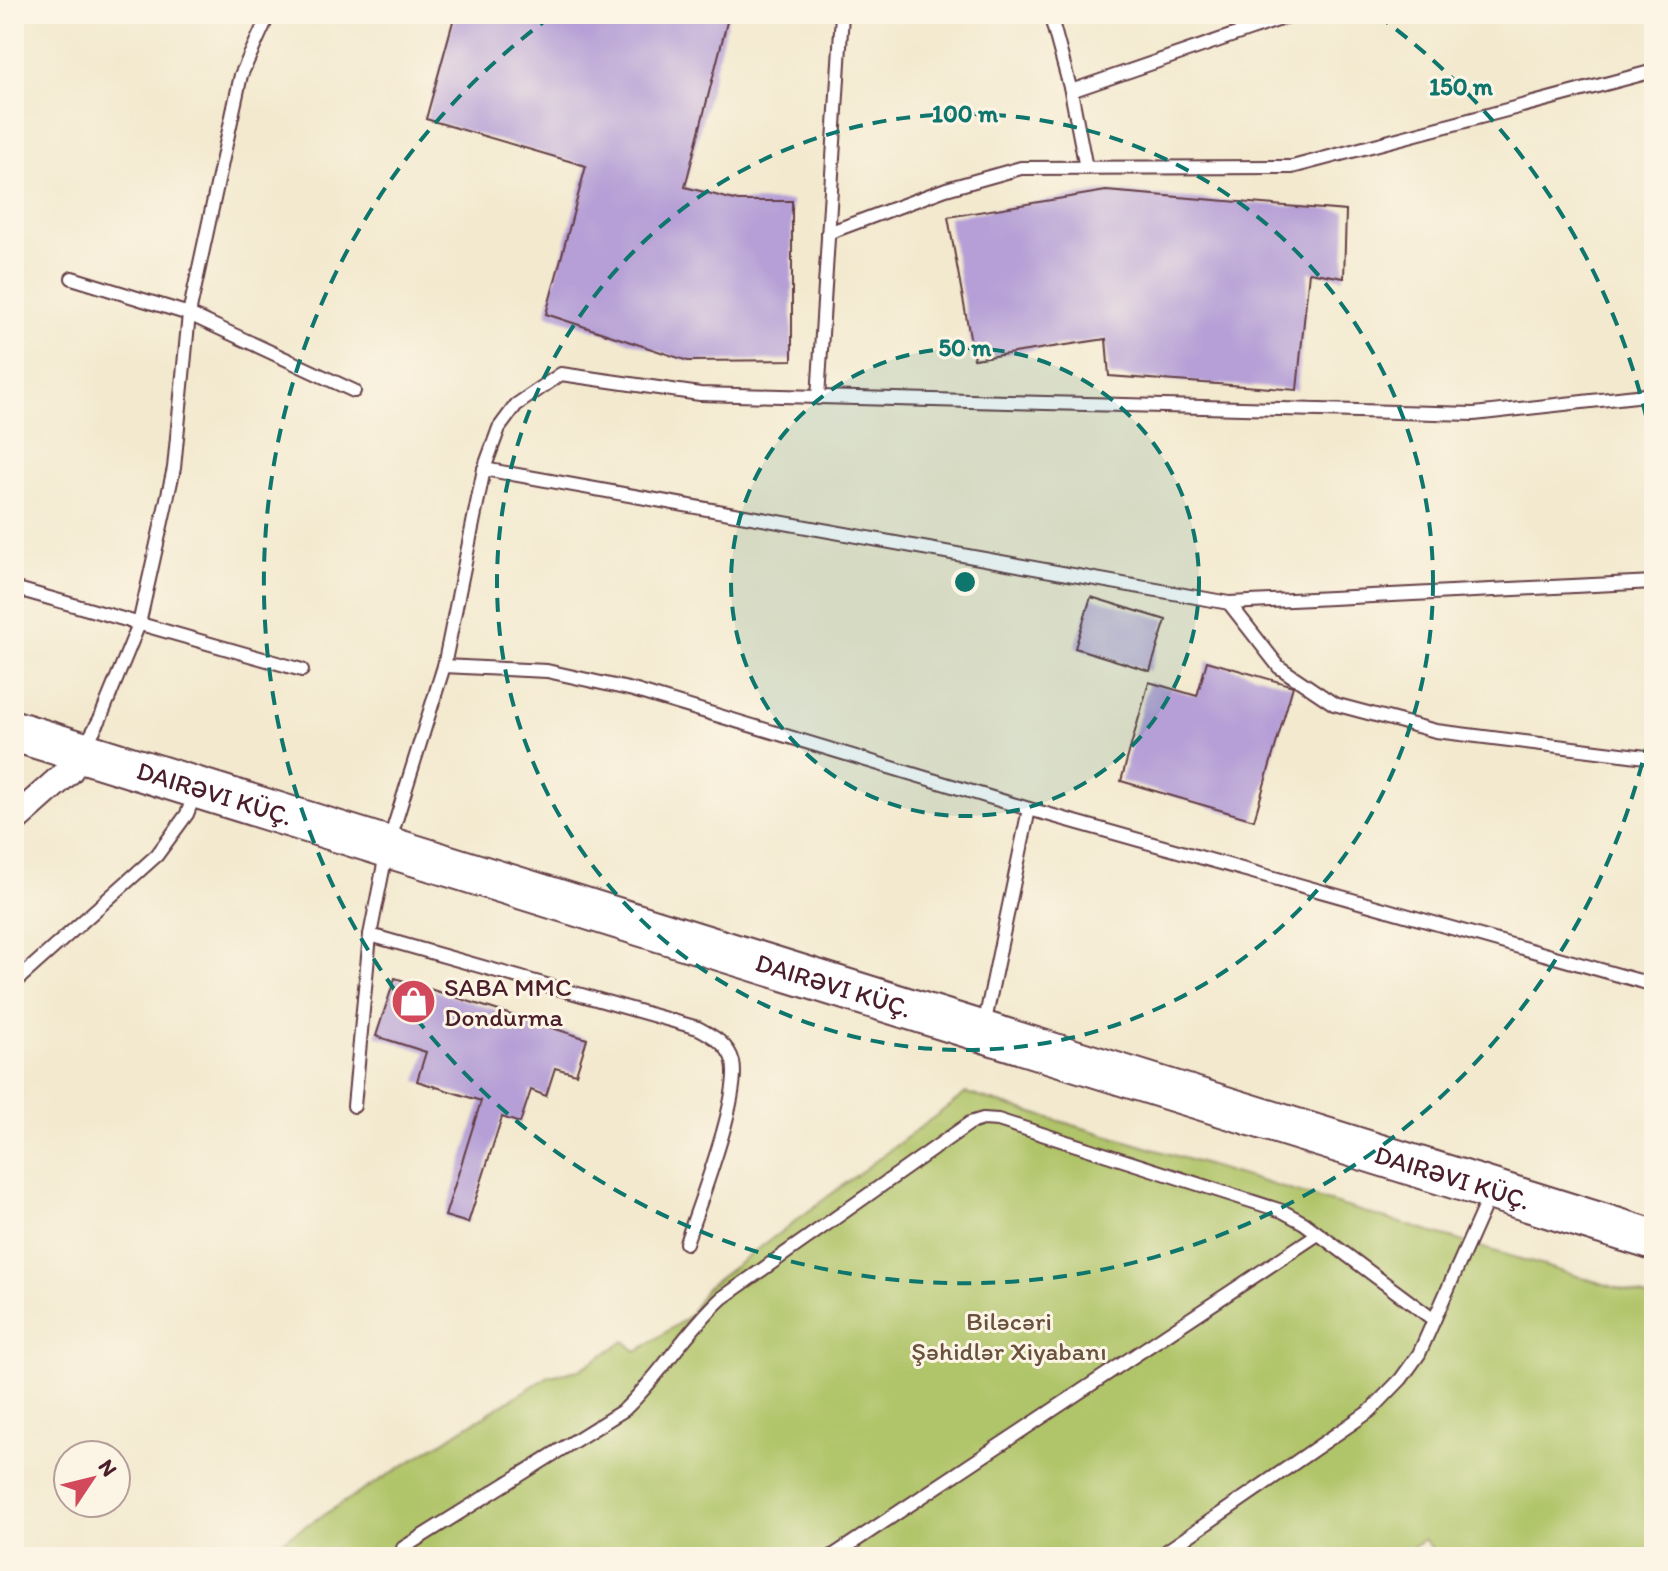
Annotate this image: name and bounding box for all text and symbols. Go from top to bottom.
text: 150 m [1429,72,1494,101]
text: 100 m [932,99,999,128]
text: 50 m [939,333,992,362]
centre of rings [951,568,979,596]
street label: DAIRƏVI KÜÇ. [133,754,296,832]
street label: DAIRƏVI KÜÇ. [752,946,915,1025]
place label: SABA MMC Dondurma [444,971,572,1033]
shop icon: SABA MMC Dondurma [389,978,437,1026]
street label: DAIRƏVI KÜÇ. [1371,1138,1534,1217]
park label: Biləcəri Şəhidlər Xiyabanı [911,1305,1107,1367]
north arrow [52,1439,132,1519]
text: N [93,1454,123,1482]

